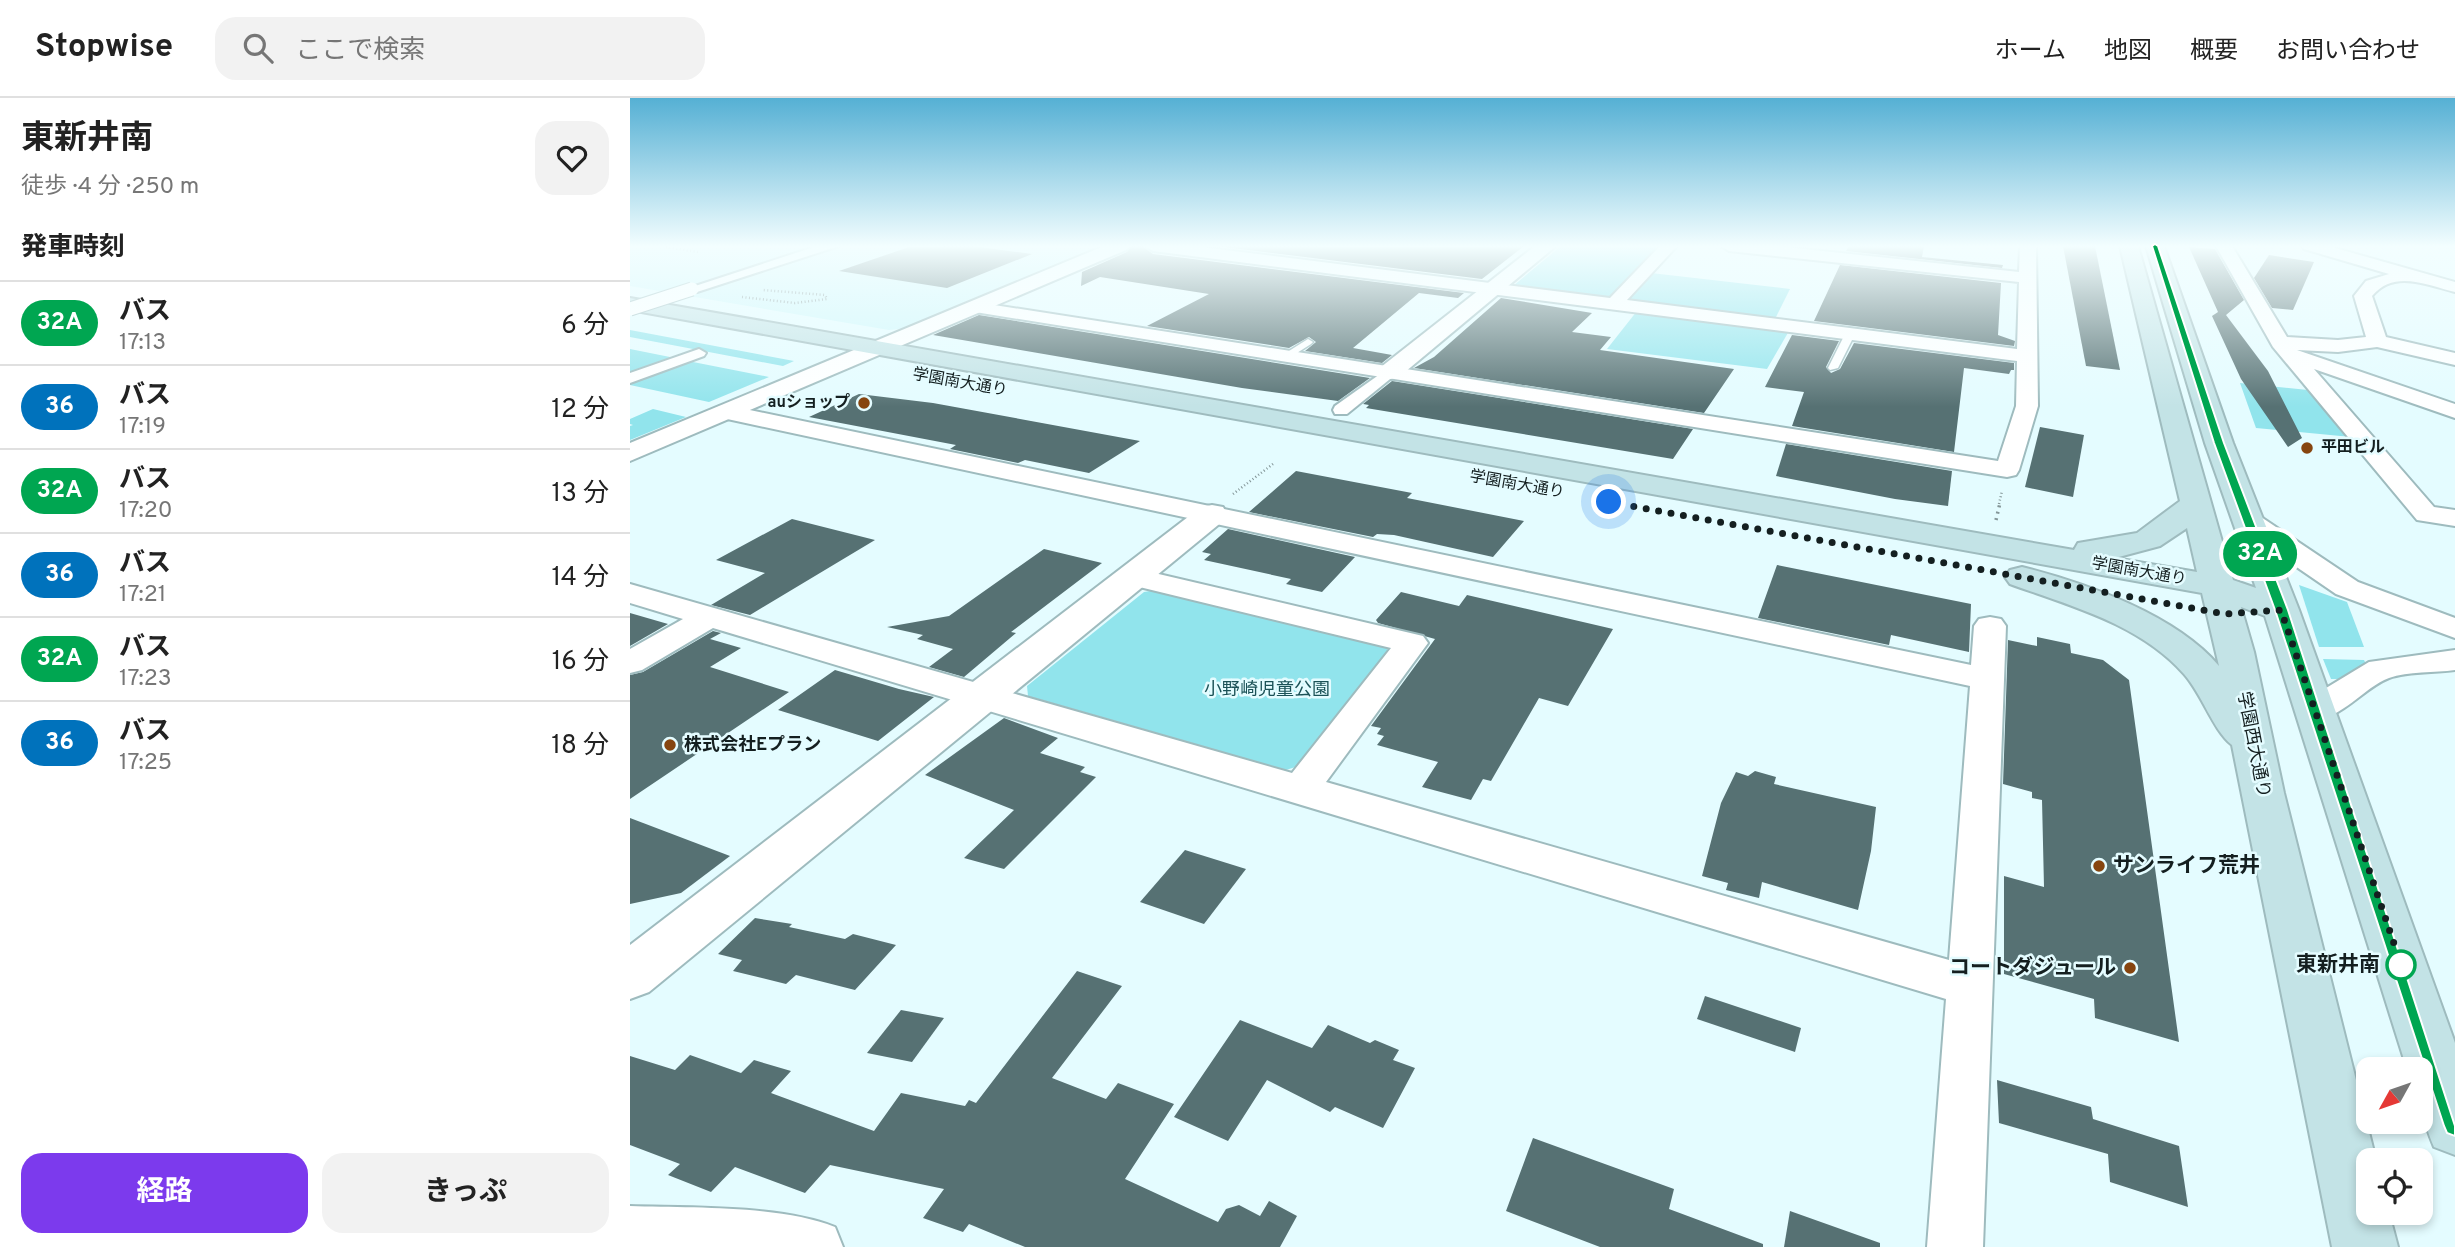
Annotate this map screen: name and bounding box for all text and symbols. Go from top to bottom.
search box [215,17,705,80]
text: Stopwise [35,27,173,69]
icon: search [239,29,277,67]
text: ここで検索 [295,35,425,68]
text: ホーム [1995,37,2066,67]
text: 地図 [2104,37,2152,67]
text: 概要 [2190,37,2238,67]
text: お問い合わせ [2276,37,2420,67]
text: 東新井南 [21,119,153,161]
button: heart [535,121,609,195]
text: 徒歩 · 4 分 · 250 m [21,173,199,202]
text: 発車時刻 [21,232,125,265]
text: バス [119,296,171,329]
text: 32A [37,308,82,338]
text: 6 分 [561,310,609,343]
text: 17:13 [119,329,166,358]
street label: 学園南大通り [911,365,1009,401]
text: バス [119,380,171,413]
text: 36 [45,392,74,422]
place label: auショップ [768,393,850,413]
text: 12 分 [551,394,609,427]
marker: auショップ [856,395,872,411]
text: 17:19 [119,413,166,442]
place label: 平田ビル [2321,438,2385,458]
marker: 平田ビル [2299,440,2315,456]
text: バス [119,464,171,497]
street label: 学園南大通り [1468,467,1566,503]
text: 32A [37,476,82,506]
text: 13 分 [552,478,609,511]
your location [1591,484,1626,519]
text: 17:20 [119,497,173,526]
line badge: 32A [2220,531,2300,577]
text: 32A [2237,539,2283,569]
text: バス [119,548,171,581]
street label: 学園南大通り [2090,554,2188,590]
text: 36 [45,560,74,590]
text: 14 分 [552,562,609,595]
text: 17:21 [119,581,166,610]
text: バス [119,632,171,665]
text: 32A [37,644,82,674]
text: 16 分 [552,646,609,679]
text: 17:23 [119,665,172,694]
park label: 小野崎児童公園 [1204,679,1330,702]
street label: 学園西大通り [2231,690,2275,800]
text: バス [119,716,171,749]
text: 36 [45,728,74,758]
text: 18 分 [551,730,609,763]
place label: 株式会社Eプラン [684,734,821,757]
marker: 株式会社Eプラン [662,737,678,753]
text: 17:25 [119,749,172,778]
place label: サンライフ荒井 [2113,853,2260,880]
marker: サンライフ荒井 [2091,858,2107,874]
marker: 東新井南 [2386,950,2416,980]
place label: 東新井南 [2296,952,2380,979]
place label: コートダジュール [1949,955,2116,982]
marker: コートダジュール [2122,960,2138,976]
north arrow [2356,1057,2432,1134]
map controls [2356,1057,2433,1225]
button: locate [2356,1148,2433,1225]
button: 経路 [21,1153,308,1233]
button: きっぷ [322,1153,609,1233]

